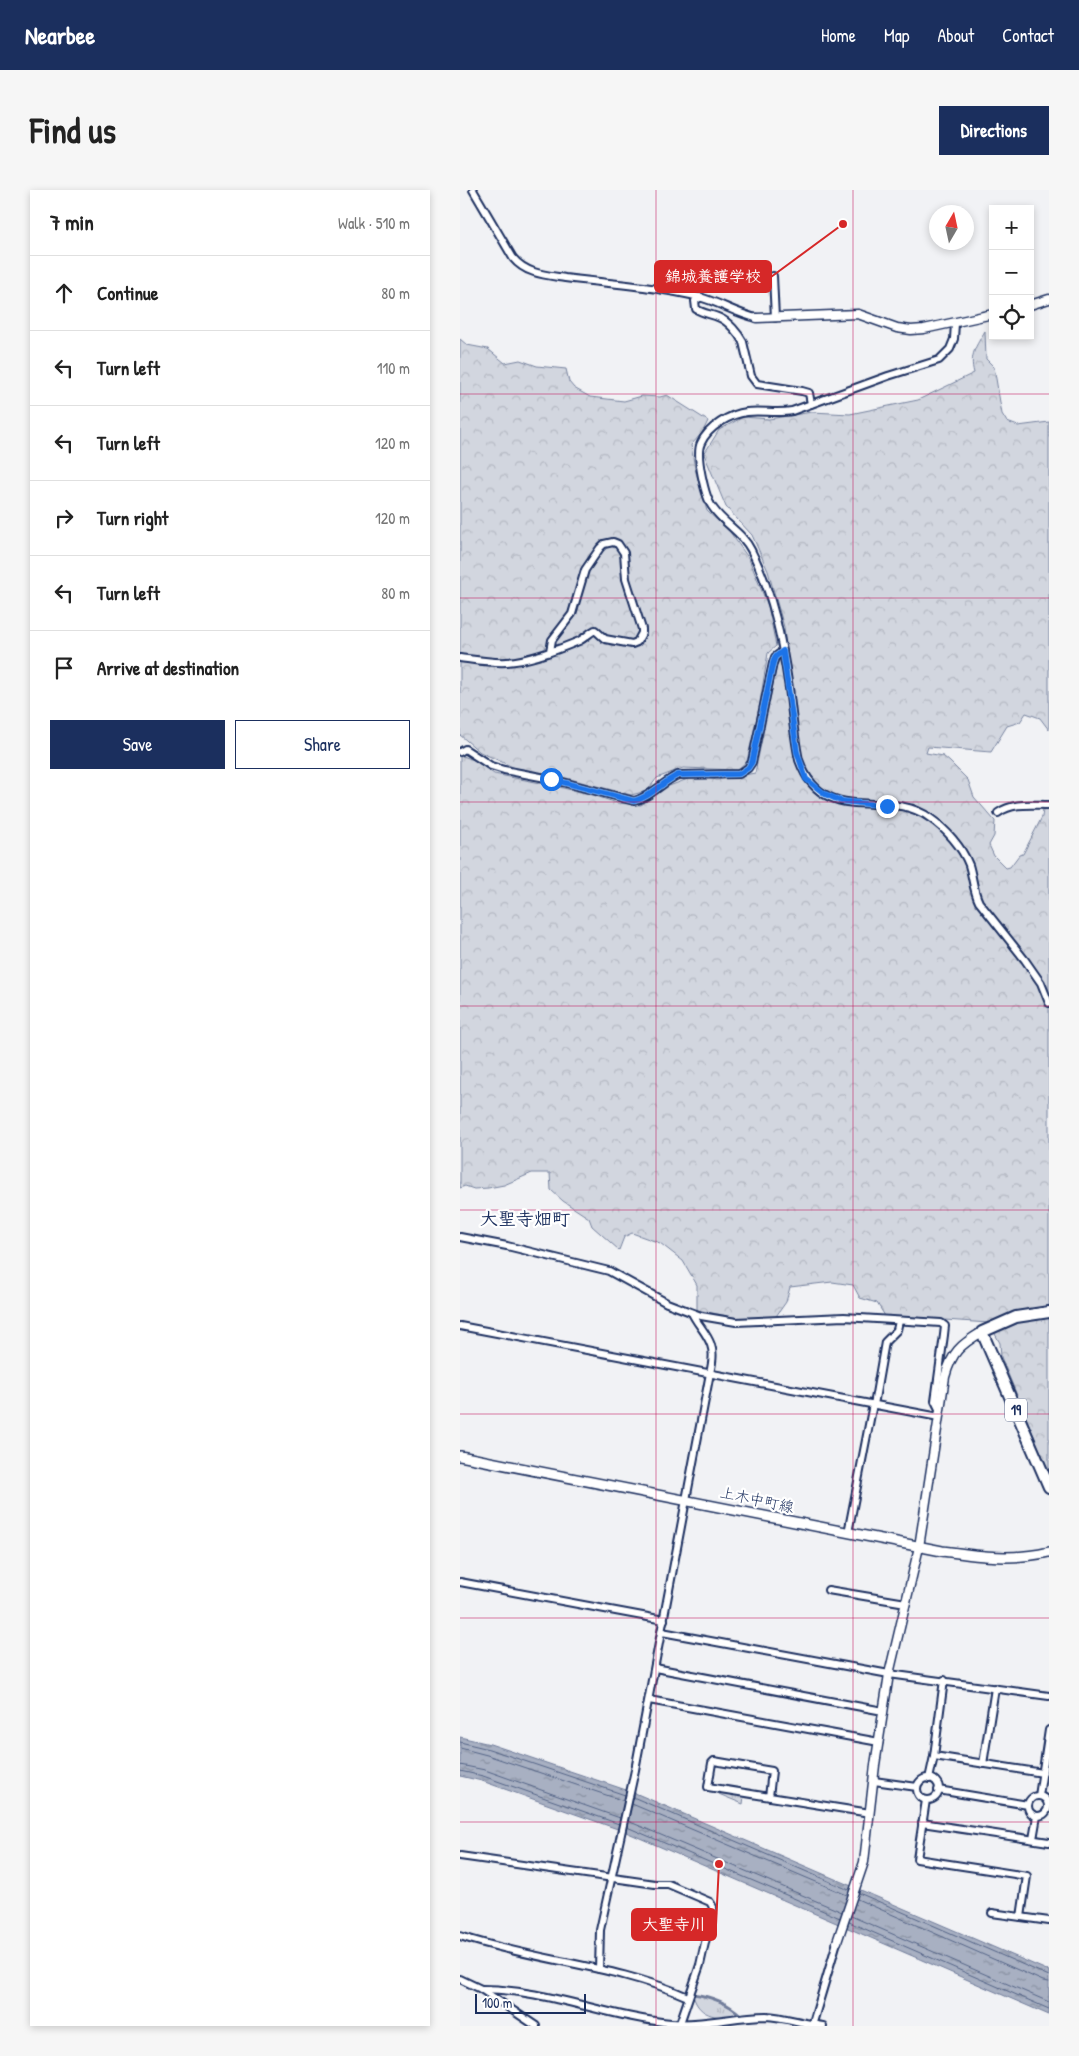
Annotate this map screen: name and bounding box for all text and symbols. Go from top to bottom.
text: Nearbee [25,19,95,51]
text: Home [821,23,856,48]
text: Map [884,23,909,48]
text: About [937,23,974,48]
text: Contact [1002,23,1054,48]
button: Directions [939,106,1049,155]
text: Find us [30,107,116,154]
north arrow [929,205,974,250]
map controls [989,205,1034,340]
button: + [989,205,1034,250]
text: 7 min [50,208,94,237]
text: Walk · 510 m [338,212,410,234]
button: − [989,250,1034,295]
callout: 錦城養護学校 [655,261,771,292]
text: 錦城養護学校 [665,265,761,287]
icon: ahead [50,279,78,307]
text: Continue [97,280,158,306]
text: 80 m [381,282,410,304]
button: locate [989,295,1034,340]
icon: left [50,354,78,382]
text: Turn left [97,355,160,381]
text: 110 m [377,357,410,379]
icon: left [50,429,78,457]
text: Turn left [97,430,160,456]
text: 120 m [375,432,410,454]
icon: right [50,504,78,532]
text: Turn right [97,505,168,531]
text: 120 m [375,507,410,529]
icon: left [50,579,78,607]
text: Turn left [97,580,160,606]
text: 80 m [381,582,410,604]
icon: arrive [50,654,78,682]
text: Arrive at destination [97,655,239,681]
button: Save [50,720,225,769]
button: Share [235,720,410,769]
route start [540,768,563,791]
route end [876,795,899,818]
district label: 大聖寺畑町 [480,1206,570,1231]
road number: 19 [1005,1398,1027,1422]
street label: 上木中町線 [718,1481,796,1518]
callout: 大聖寺川 [632,1909,716,1940]
text: 大聖寺川 [642,1913,706,1935]
scale bar [475,1991,586,2014]
text: 100 m [482,1993,512,2012]

